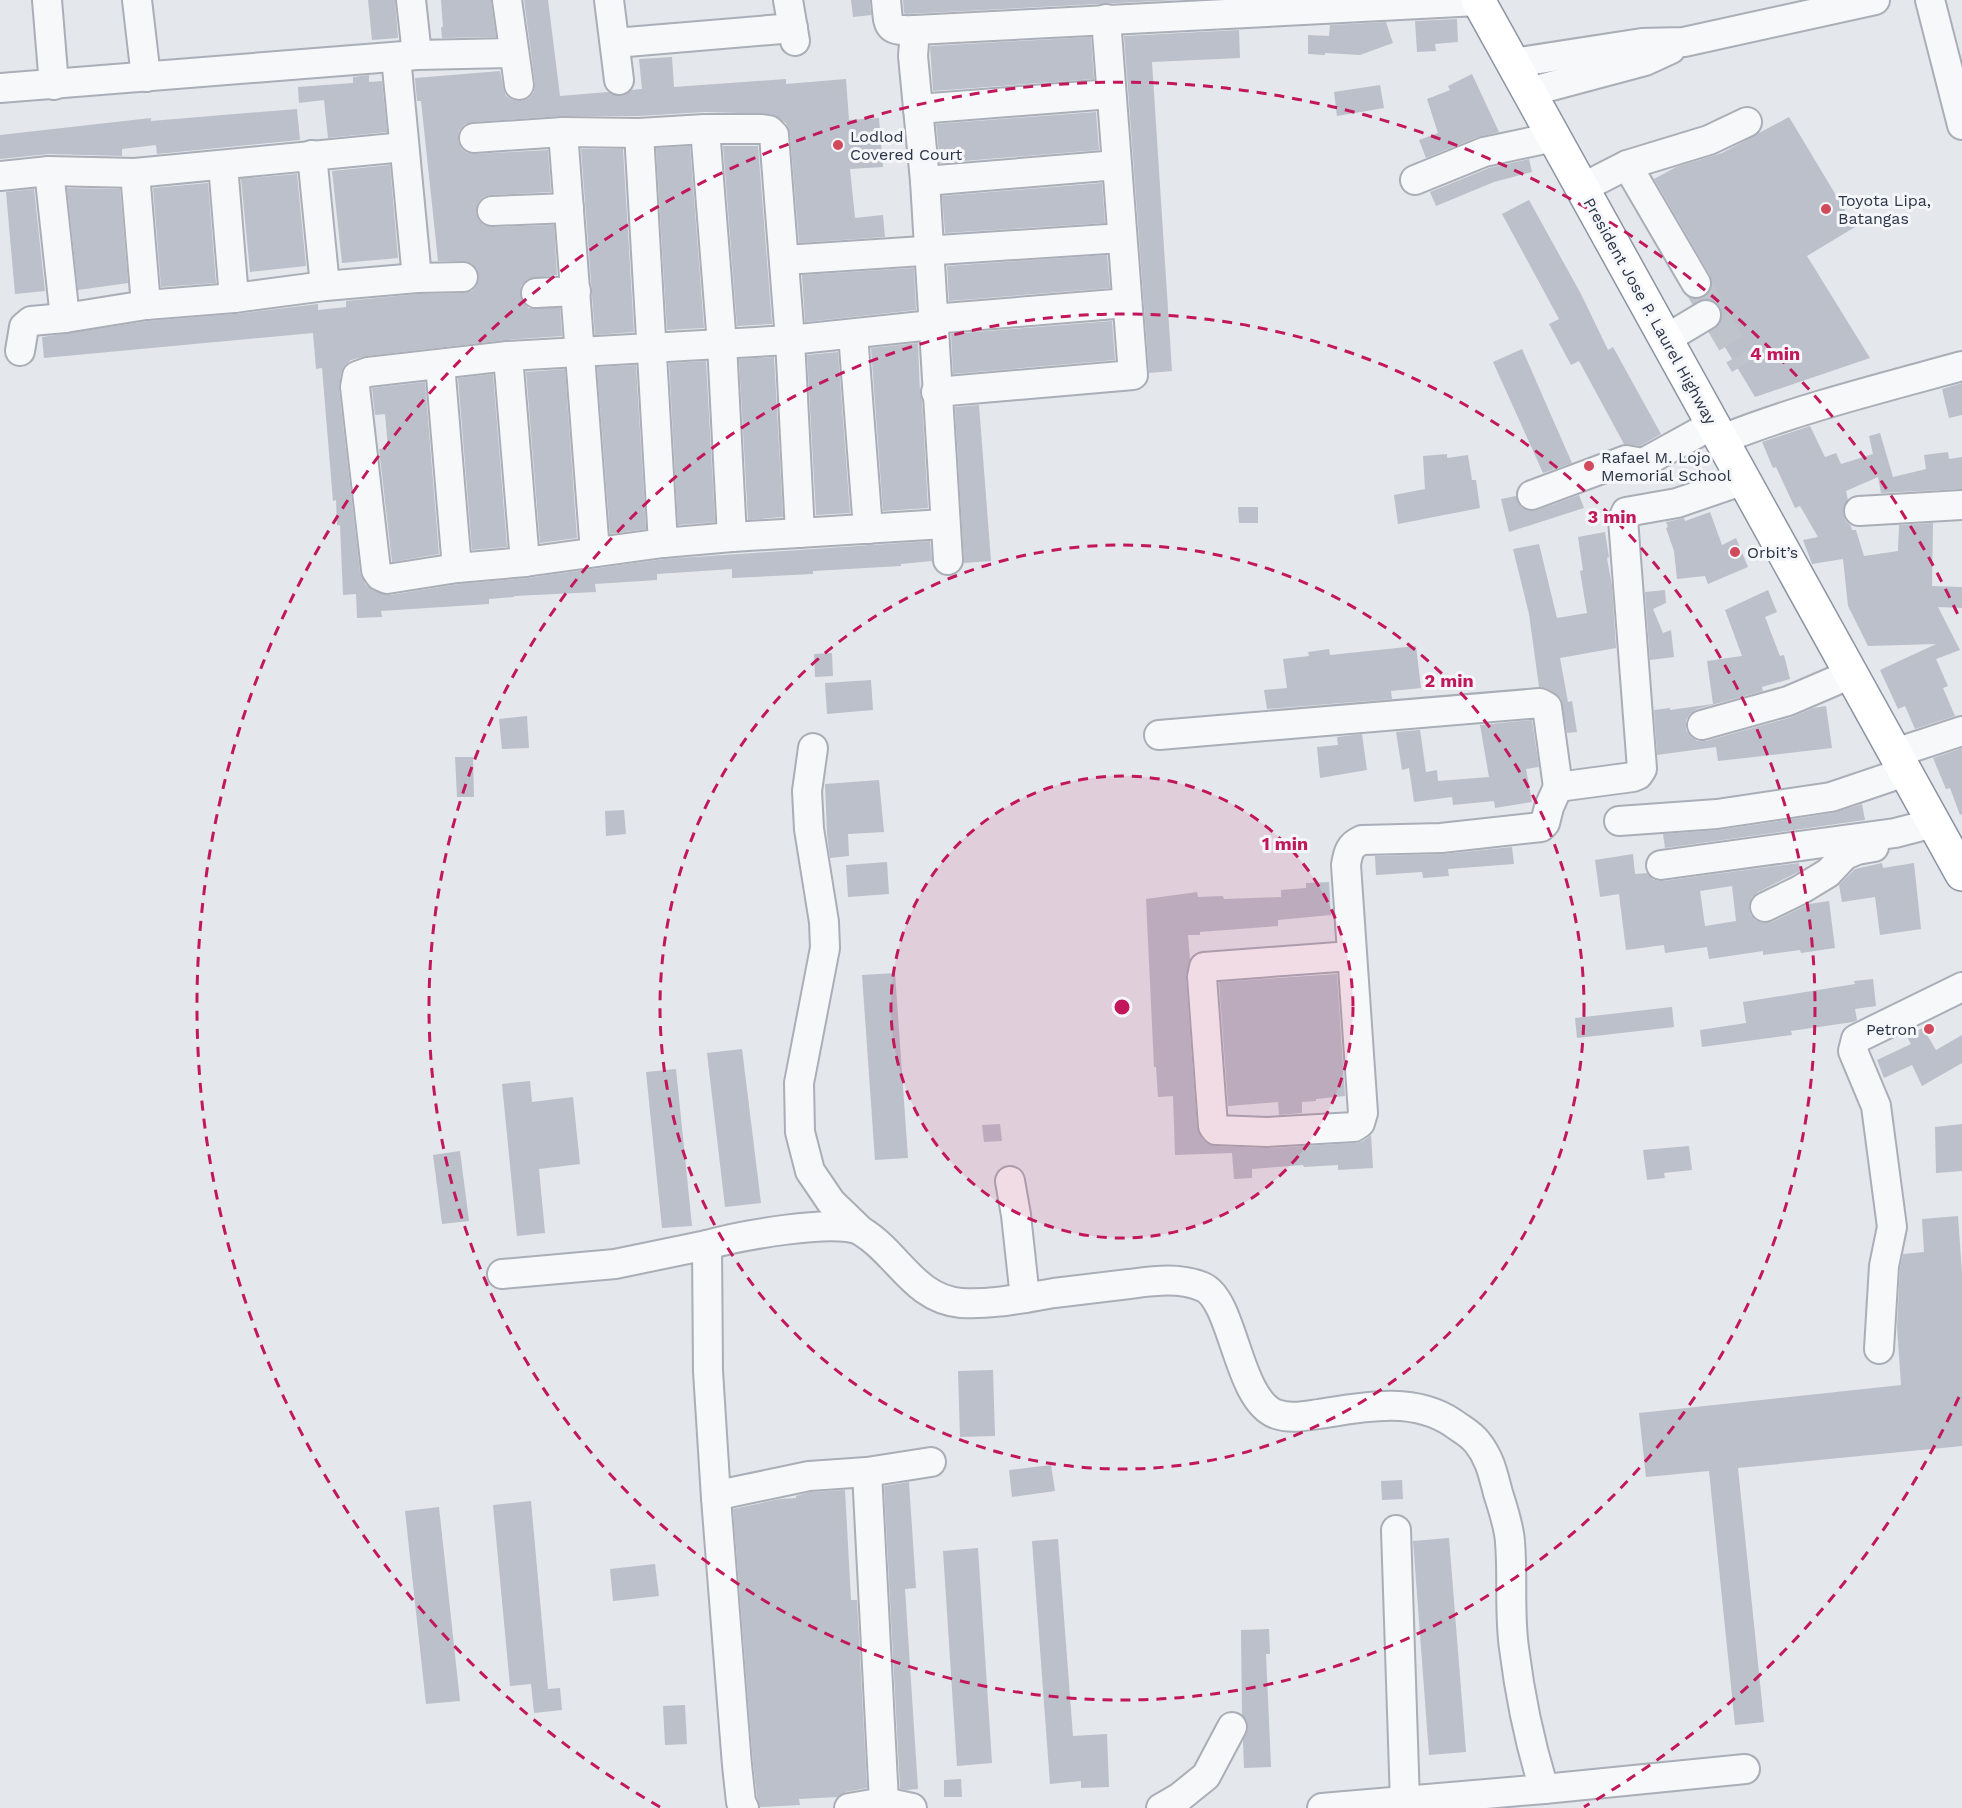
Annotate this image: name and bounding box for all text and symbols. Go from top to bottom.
place label: Lodlod Covered Court [850,127,963,164]
marker: Lodlod Covered Court [831,138,845,152]
place label: Toyota Lipa, Batangas [1838,191,1931,228]
street label: President Jose P. Laurel Highway [1580,194,1721,428]
marker: Toyota Lipa, Batangas [1819,202,1833,216]
text: 4 min [1750,343,1800,364]
place label: Rafael M. Lojo Memorial School [1601,448,1732,485]
marker: Rafael M. Lojo Memorial School [1582,459,1596,473]
text: 3 min [1587,506,1637,527]
place label: Orbit’s [1747,543,1798,562]
marker: Orbit’s [1728,545,1742,559]
text: 2 min [1424,670,1474,691]
text: 1 min [1262,833,1308,854]
centre of rings [1112,997,1132,1017]
place label: Petron [1866,1020,1917,1039]
marker: Petron [1922,1022,1936,1036]

